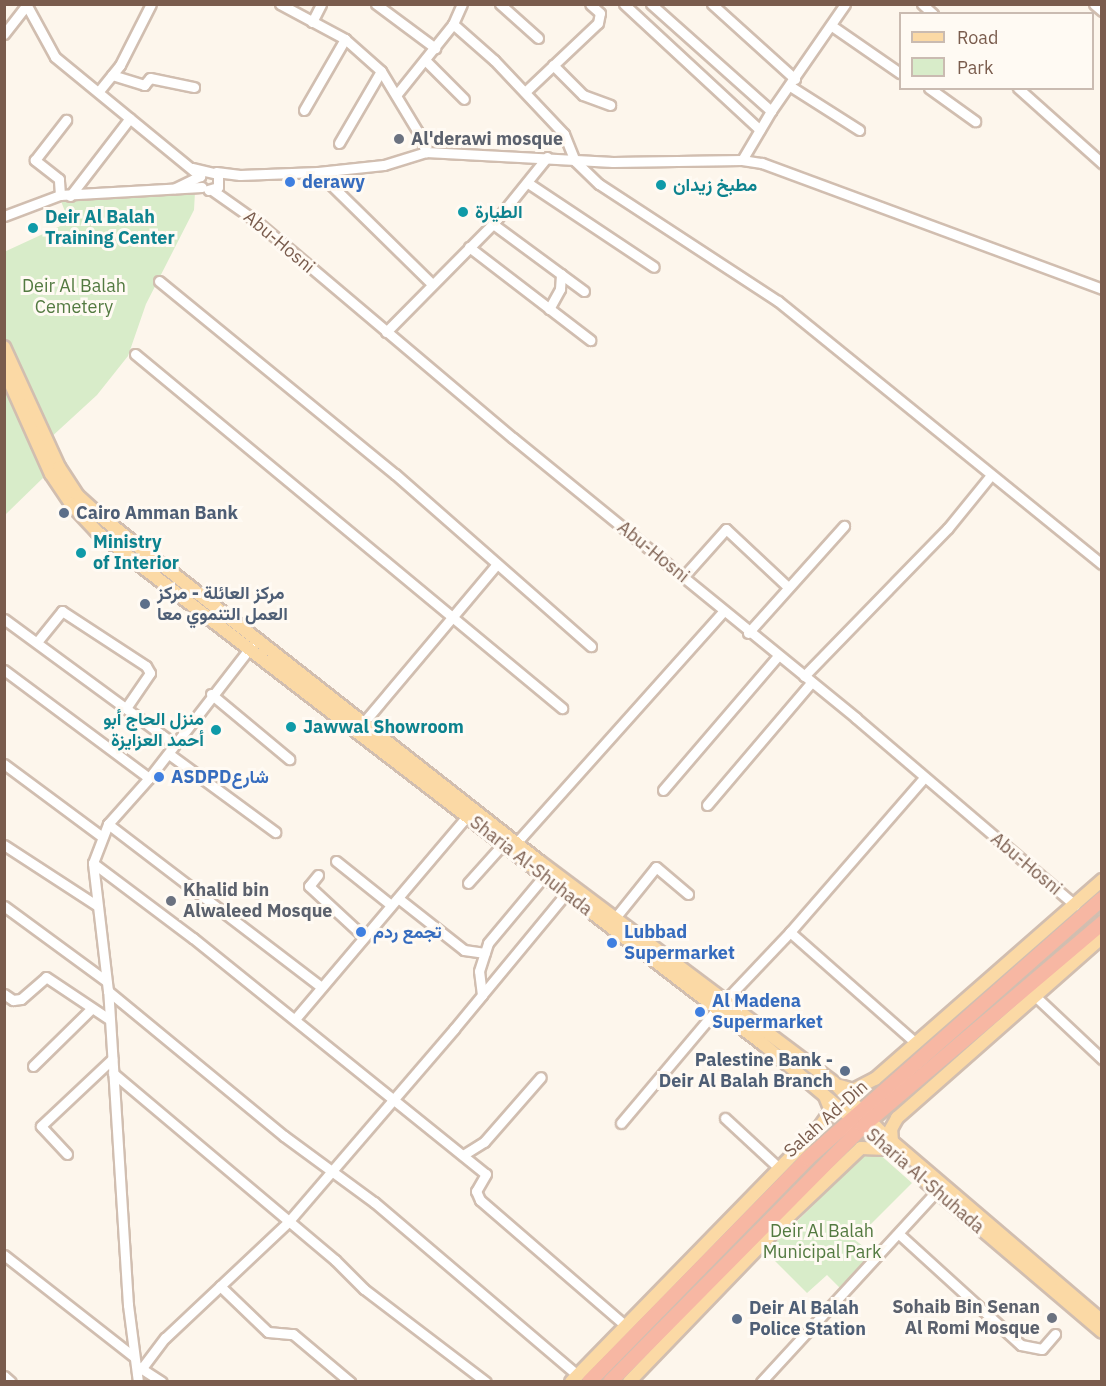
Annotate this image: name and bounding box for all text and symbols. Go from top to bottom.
legend [899,12,1094,90]
text: Road [957,26,998,49]
text: Park [957,56,993,79]
place label: Al'derawi mosque [411,128,563,150]
marker: Al'derawi mosque [392,132,406,146]
place label: derawy [302,171,365,193]
place label: مطبخ زيدان [673,174,757,196]
marker: derawy [283,175,297,189]
marker: مطبخ زيدان [654,178,668,192]
place label: الطيارة [475,201,523,223]
marker: الطيارة [456,205,470,219]
street label: Abu-Hosni [239,206,319,278]
place label: Deir Al Balah Training Center [45,207,175,250]
marker: Deir Al Balah Training Center [26,221,40,235]
park label: Deir Al Balah Cemetery [22,276,126,318]
place label: Cairo Amman Bank [76,502,238,524]
marker: Cairo Amman Bank [57,506,71,520]
street label: Abu-Hosni [613,517,693,587]
place label: Ministry of Interior [93,532,179,574]
marker: Ministry of Interior [74,546,88,560]
place label: مركز العائلة - مركز العمل التنموي معا [157,583,288,626]
marker: مركز العائلة - مركز العمل التنموي معا [138,597,152,611]
place label: منزل الحاج أبو أحمد العزايزة [103,709,204,752]
place label: Jawwal Showroom [303,716,464,738]
marker: Jawwal Showroom [284,720,298,734]
marker: منزل الحاج أبو أحمد العزايزة [209,723,223,737]
place label: ASDPDشارع [171,766,269,788]
marker: ASDPDشارع [152,770,166,784]
street label: Sharia Al-Shuhada [466,812,596,920]
street label: Abu-Hosni [986,828,1066,900]
place label: Khalid bin Alwaleed Mosque [183,880,332,922]
marker: Khalid bin Alwaleed Mosque [164,894,178,908]
place label: تجمع ردم [373,921,442,943]
place label: Lubbad Supermarket [624,922,735,964]
marker: تجمع ردم [354,925,368,939]
marker: Lubbad Supermarket [605,936,619,950]
place label: Al Madena Supermarket [712,991,823,1034]
marker: Al Madena Supermarket [693,1005,707,1019]
place label: Palestine Bank - Deir Al Balah Branch [659,1050,833,1092]
marker: Palestine Bank - Deir Al Balah Branch [838,1064,852,1078]
street label: Salah Ad-Din [780,1076,872,1162]
street label: Sharia Al-Shuhada [862,1124,988,1238]
park label: Deir Al Balah Municipal Park [763,1221,881,1264]
place label: Sohaib Bin Senan Al Romi Mosque [892,1297,1040,1340]
place label: Deir Al Balah Police Station [749,1298,866,1340]
marker: Sohaib Bin Senan Al Romi Mosque [1045,1311,1059,1325]
marker: Deir Al Balah Police Station [730,1312,744,1326]

